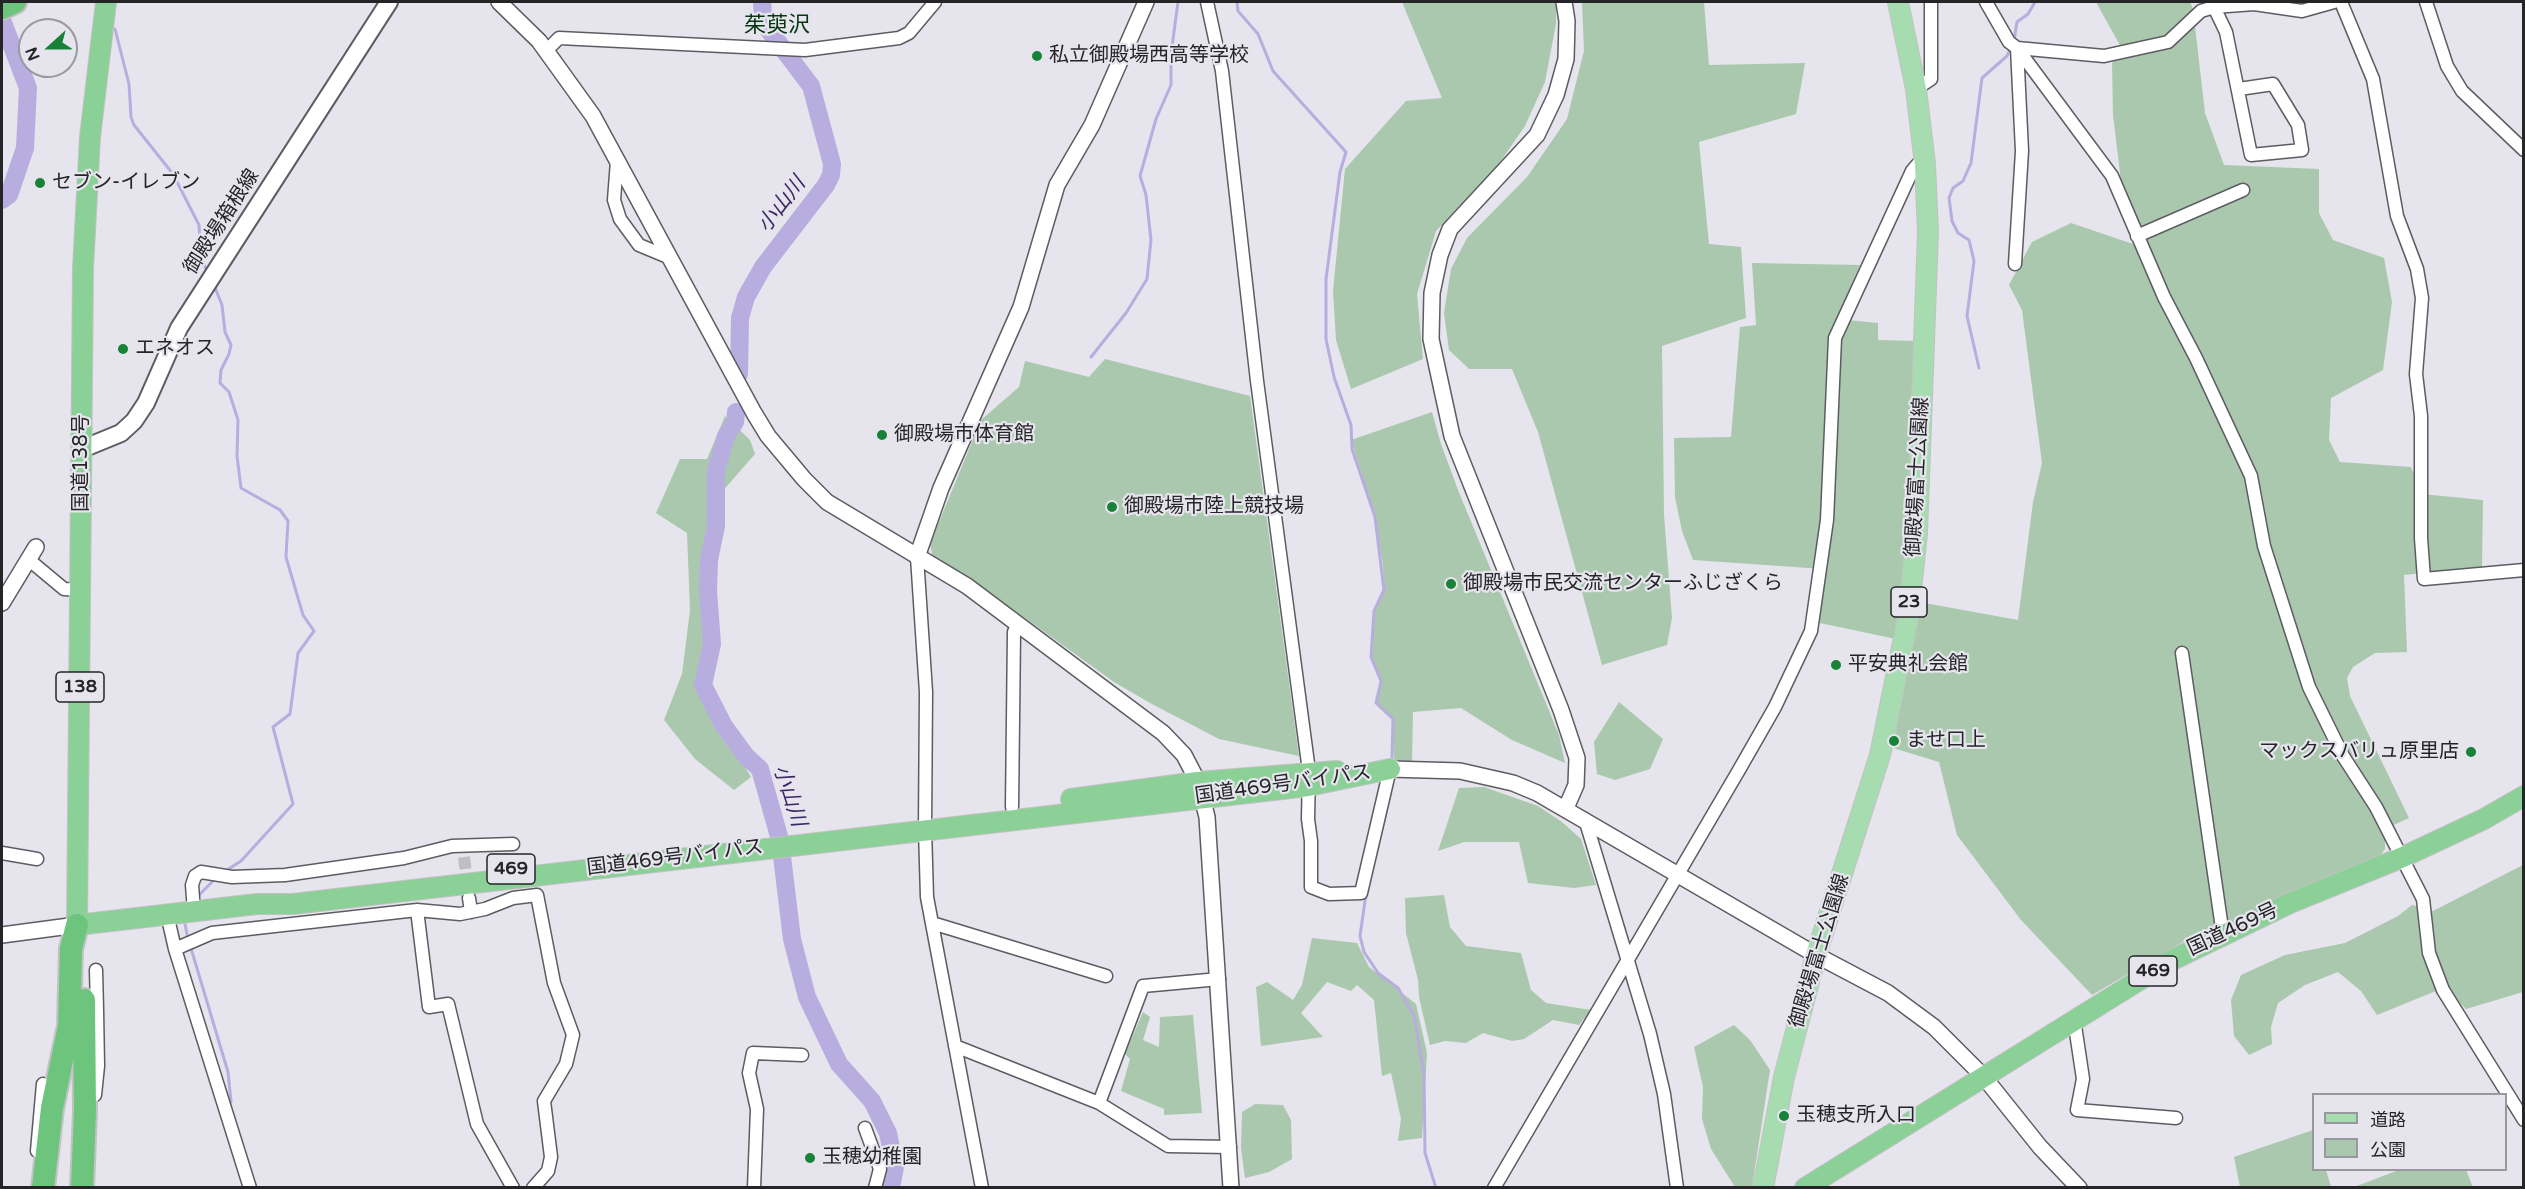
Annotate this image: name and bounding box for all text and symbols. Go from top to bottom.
district label: 茱萸沢 [744,13,810,39]
north arrow [18,18,78,78]
text: N [21,44,45,63]
place label: 私立御殿場西高等学校 [1049,44,1249,68]
marker: 私立御殿場西高等学校 [1030,49,1044,63]
street label: 御殿場箱根線 [179,165,265,279]
place label: セブン-イレブン [52,171,200,195]
water label: 小山川 [753,172,811,238]
marker: セブン-イレブン [33,176,47,190]
place label: エネオス [135,337,215,361]
marker: エネオス [116,342,130,356]
street label: 御殿場富士公園線 [1902,396,1934,558]
street label: 国道138号 [70,414,94,512]
place label: 御殿場市体育館 [894,423,1034,447]
marker: 御殿場市体育館 [875,428,889,442]
place label: 御殿場市陸上競技場 [1124,495,1304,519]
marker: 御殿場市陸上競技場 [1105,500,1119,514]
place label: 御殿場市民交流センターふじざくら [1463,572,1783,596]
marker: 御殿場市民交流センターふじざくら [1444,577,1458,591]
road number: 23 [1891,587,1927,617]
place label: 平安典礼会館 [1848,653,1968,677]
marker: 平安典礼会館 [1829,658,1843,672]
road number: 138 [56,672,104,702]
place label: ませ口上 [1906,729,1986,753]
marker: ませ口上 [1887,734,1901,748]
place label: マックスバリュ原里店 [2259,740,2459,764]
marker: マックスバリュ原里店 [2464,745,2478,759]
street label: 国道469号バイパス [1193,761,1373,809]
water label: 小山川 [767,762,811,830]
street label: 国道469号バイパス [585,835,765,881]
road number: 469 [487,854,535,884]
street label: 御殿場富士公園線 [1785,871,1855,1031]
street label: 国道469号 [2184,898,2282,962]
road number: 469 [2129,956,2177,986]
legend [2312,1093,2507,1171]
place label: 玉穂支所入口 [1796,1104,1916,1128]
marker: 玉穂支所入口 [1777,1109,1791,1123]
text: 道路 [2370,1109,2406,1131]
text: 公園 [2370,1139,2406,1161]
place label: 玉穂幼稚園 [822,1146,922,1170]
marker: 玉穂幼稚園 [803,1151,817,1165]

